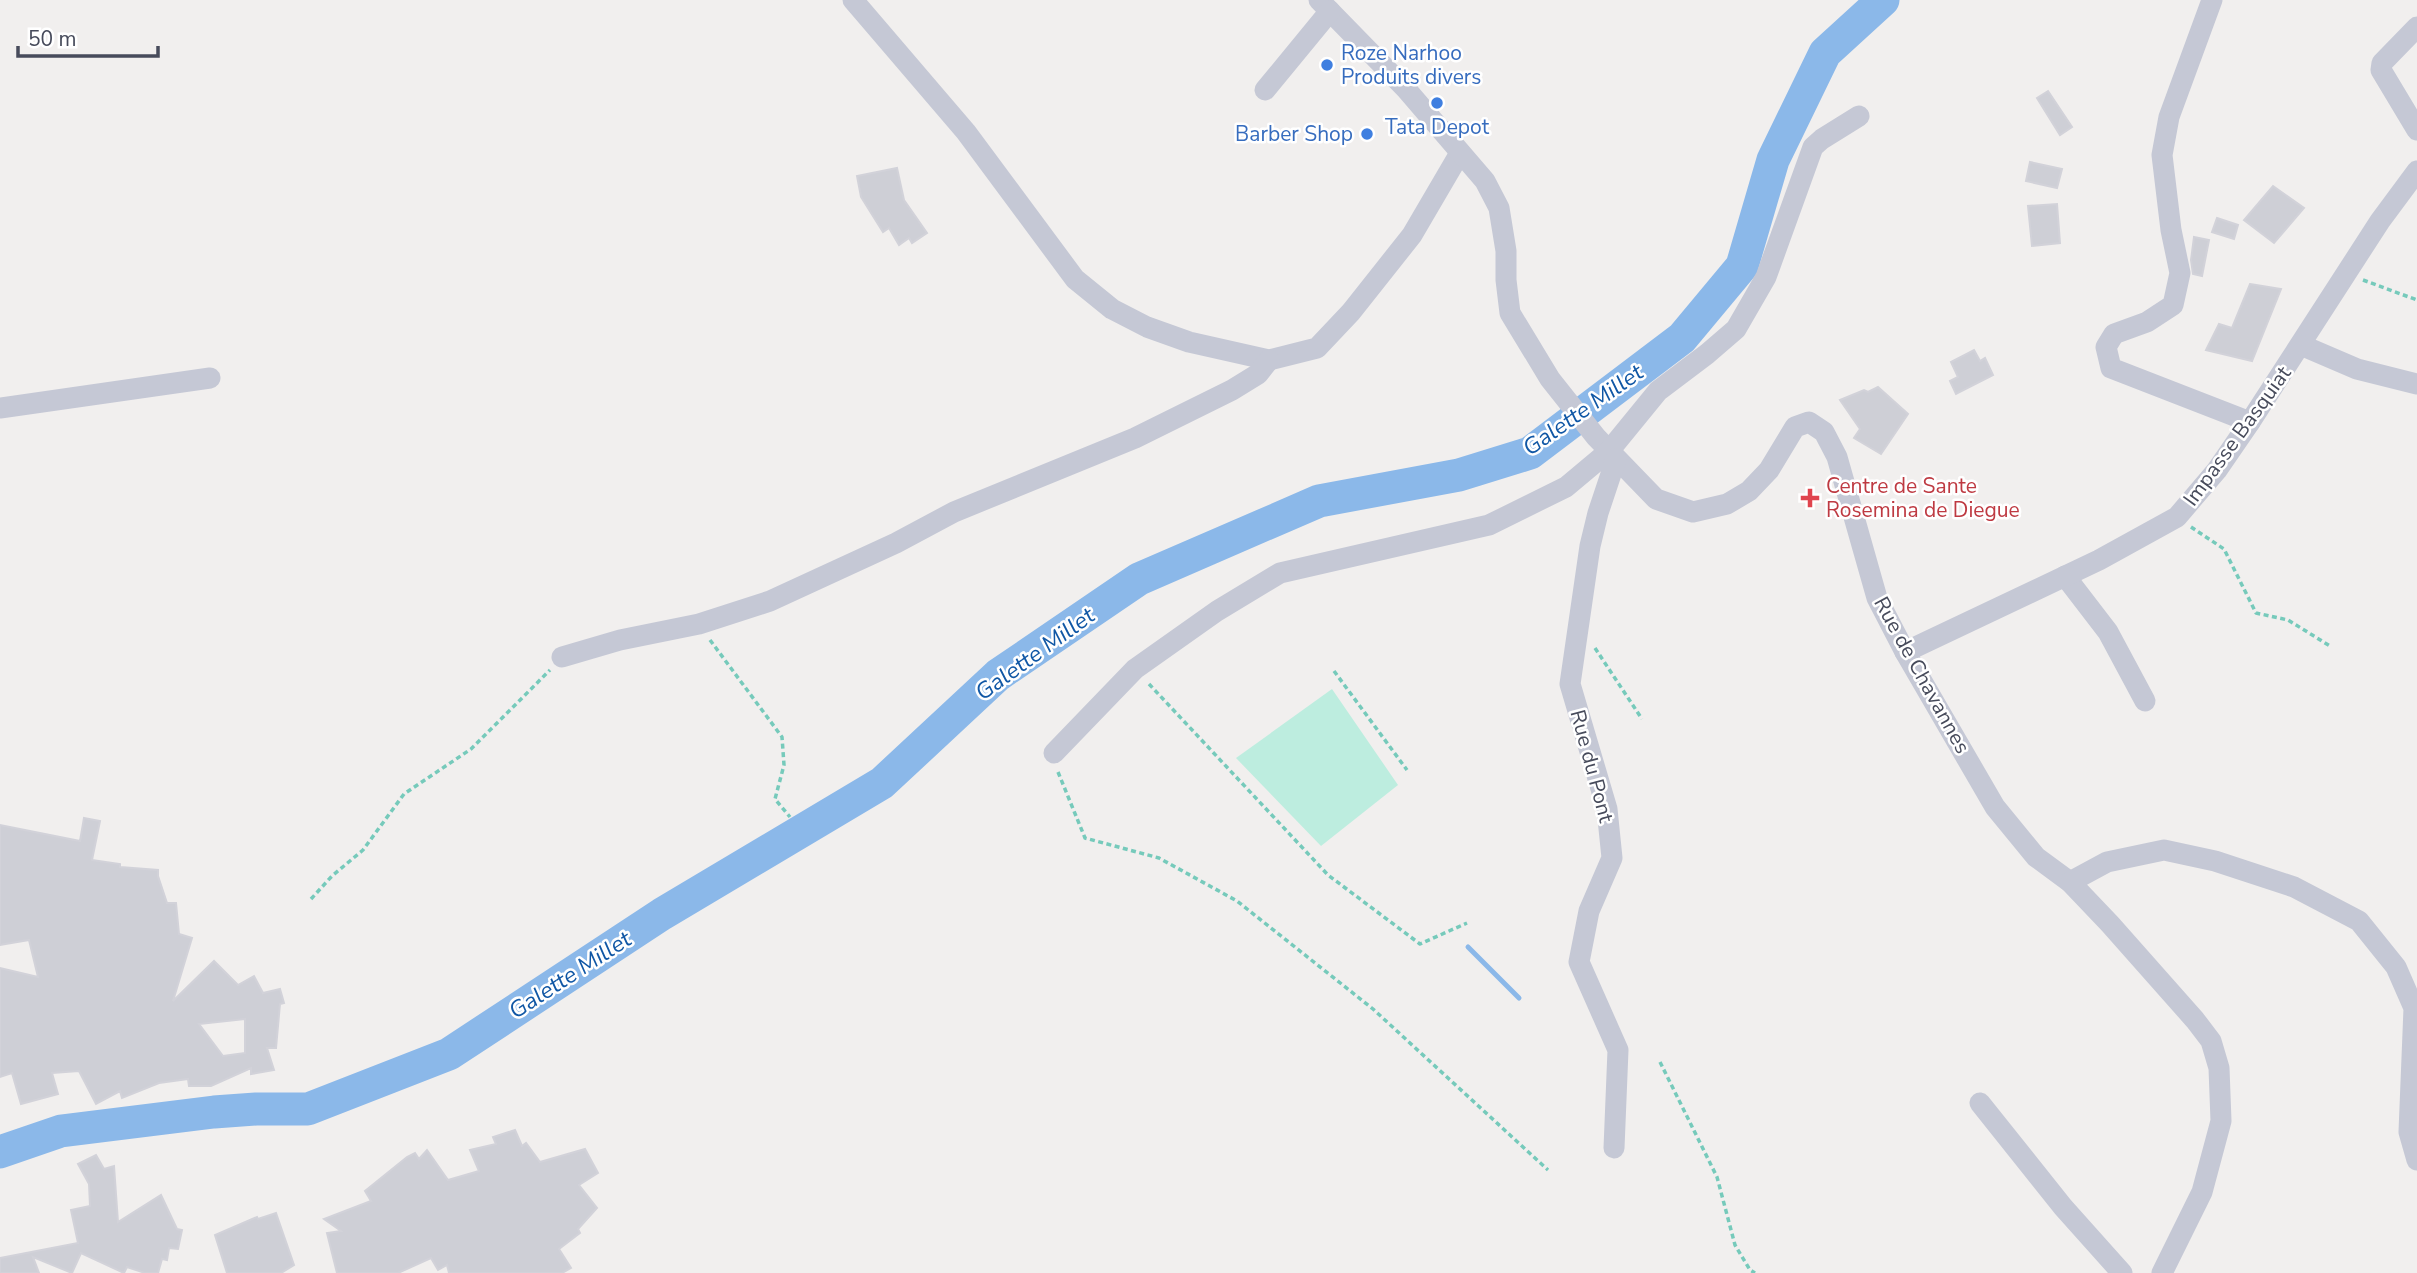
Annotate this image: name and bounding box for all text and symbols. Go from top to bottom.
scale bar [18,14,158,58]
text: 50 m [28,25,77,53]
place label: Roze Narhoo Produits divers [1341,39,1481,91]
marker: Roze Narhoo Produits divers [1319,57,1335,73]
marker: Tata Depot [1429,95,1445,111]
place label: Tata Depot [1385,113,1490,141]
place label: Barber Shop [1235,120,1353,148]
marker: Barber Shop [1359,126,1375,142]
water label: Galette Millet [1517,356,1650,463]
street label: Impasse Basquiat [2177,360,2298,512]
place label: Centre de Sante Rosemina de Diegue [1826,472,2020,524]
marker: Centre de Sante Rosemina de Diegue [1800,488,1820,508]
street label: Rue de Chavannes [1867,592,1977,758]
water label: Galette Millet [969,600,1102,708]
street label: Rue du Pont [1564,707,1621,826]
water label: Galette Millet [503,923,638,1026]

